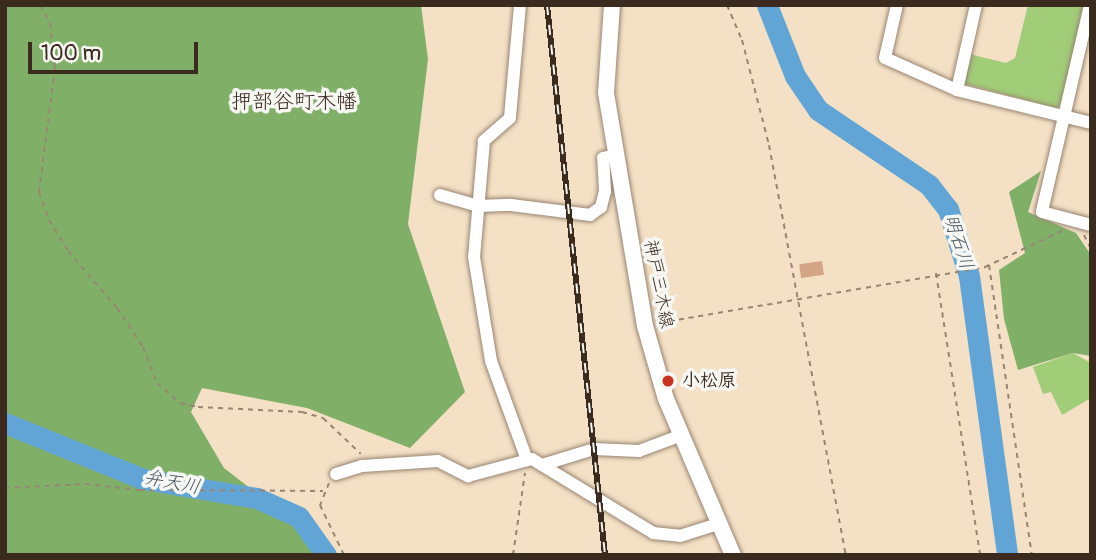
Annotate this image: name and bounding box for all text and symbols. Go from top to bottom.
scale bar [32,28,201,72]
text: 100 m [41,40,101,67]
district label: 押部谷町木幡 [231,89,357,115]
water label: 明石川 [938,211,978,273]
street label: 神戸三木線 [639,238,677,330]
place label: 小松原 [682,370,736,392]
marker: 小松原 [660,373,676,389]
water label: 弁天川 [142,466,202,500]

